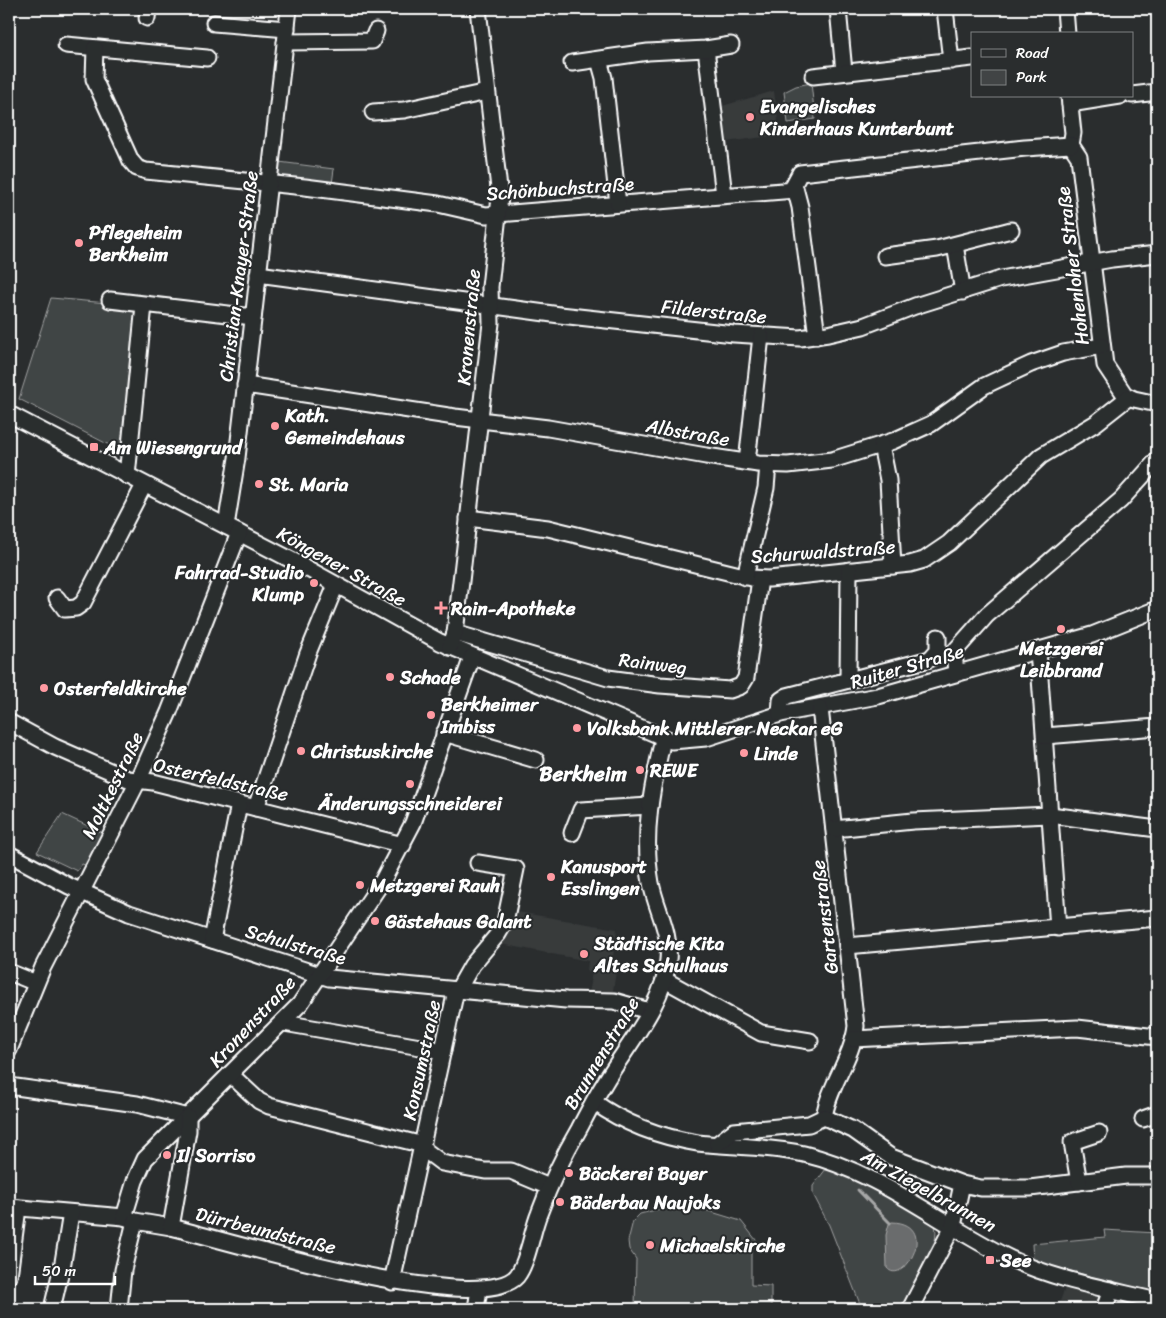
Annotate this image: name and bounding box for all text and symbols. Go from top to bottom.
legend [971,32,1134,98]
text: Road [1016,40,1049,66]
text: Park [1016,64,1047,90]
place label: Evangelisches Kinderhaus Kunterbunt [759,90,955,145]
marker: Evangelisches Kinderhaus Kunterbunt [744,111,756,123]
street label: Schönbuchstraße [485,167,635,210]
street label: Christian-Knayer-Straße [209,169,268,383]
street label: Hohenloher Straße [1046,185,1099,347]
place label: Pflegeheim Berkheim [89,216,183,271]
marker: Pflegeheim Berkheim [73,237,85,249]
street label: Kronenstraße [447,267,490,387]
street label: Filderstraße [660,290,769,333]
place label: Kath. Gemeindehaus [284,399,406,454]
street label: Albstraße [643,409,733,456]
marker: Kath. Gemeindehaus [269,420,281,432]
place label: Am Wiesengrund [103,431,244,464]
marker: Am Wiesengrund [88,441,100,453]
place label: St. Maria [268,468,349,501]
marker: St. Maria [253,478,265,490]
street label: Köngener Straße [271,517,413,616]
street label: Schurwaldstraße [750,530,897,573]
place label: Fahrrad-Studio Klump [174,556,304,611]
marker: Fahrrad-Studio Klump [308,577,320,589]
place label: Rain-Apotheke [450,592,576,625]
marker: Rain-Apotheke [435,602,447,614]
marker: Metzgerei Leibbrand [1055,623,1067,635]
place label: Metzgerei Leibbrand [1018,632,1105,687]
street label: Ruiter Straße [846,634,968,698]
street label: Rainweg [617,643,689,684]
place label: Schade [399,661,461,694]
marker: Schade [384,671,396,683]
place label: Osterfeldkirche [54,672,187,705]
marker: Osterfeldkirche [38,682,50,694]
place label: Berkheimer Imbiss [440,688,540,743]
marker: Berkheimer Imbiss [425,709,437,721]
place label: Volksbank Mittlerer Neckar eG [587,712,844,745]
marker: Volksbank Mittlerer Neckar eG [571,722,583,734]
street label: Moltkestraße [72,726,153,845]
place label: Christuskirche [310,735,433,768]
place label: Linde [754,737,798,770]
marker: Christuskirche [295,745,307,757]
marker: Linde [738,747,750,759]
street label: Osterfeldstraße [150,748,292,811]
place label: REWE [649,754,699,787]
district label: Berkheim [539,755,628,793]
marker: REWE [634,764,646,776]
marker: Änderungsschneiderei [404,778,416,790]
place label: Änderungsschneiderei [317,787,503,820]
place label: Kanusport Esslingen [560,850,647,905]
street label: Gartenstraße [801,858,848,976]
place label: Metzgerei Rauh [369,869,500,902]
marker: Kanusport Esslingen [545,871,557,883]
marker: Metzgerei Rauh [354,879,366,891]
place label: Gästehaus Galant [384,905,532,938]
street label: Schulstraße [242,914,350,975]
marker: Gästehaus Galant [369,915,381,927]
place label: Städtische Kita Altes Schulhaus [593,927,729,982]
marker: Städtische Kita Altes Schulhaus [578,948,590,960]
street label: Kronenstraße [201,967,304,1075]
street label: Brunnenstraße [555,990,648,1116]
street label: Konsumstraße [393,997,450,1123]
place label: Il Sorriso [176,1139,256,1172]
street label: Am Ziegelbrunnen [854,1139,1003,1241]
marker: Il Sorriso [161,1149,173,1161]
place label: Bäckerei Bayer [579,1157,709,1190]
marker: Bäckerei Bayer [563,1167,575,1179]
place label: Bäderbau Naujoks [570,1186,721,1219]
marker: Bäderbau Naujoks [554,1196,566,1208]
street label: Dürrbeundstraße [192,1197,340,1264]
place label: Michaelskirche [659,1229,786,1262]
marker: Michaelskirche [644,1239,656,1251]
place label: See [999,1244,1032,1277]
scale bar [35,1253,115,1285]
marker: See [984,1254,996,1266]
text: 50 m [42,1258,77,1284]

